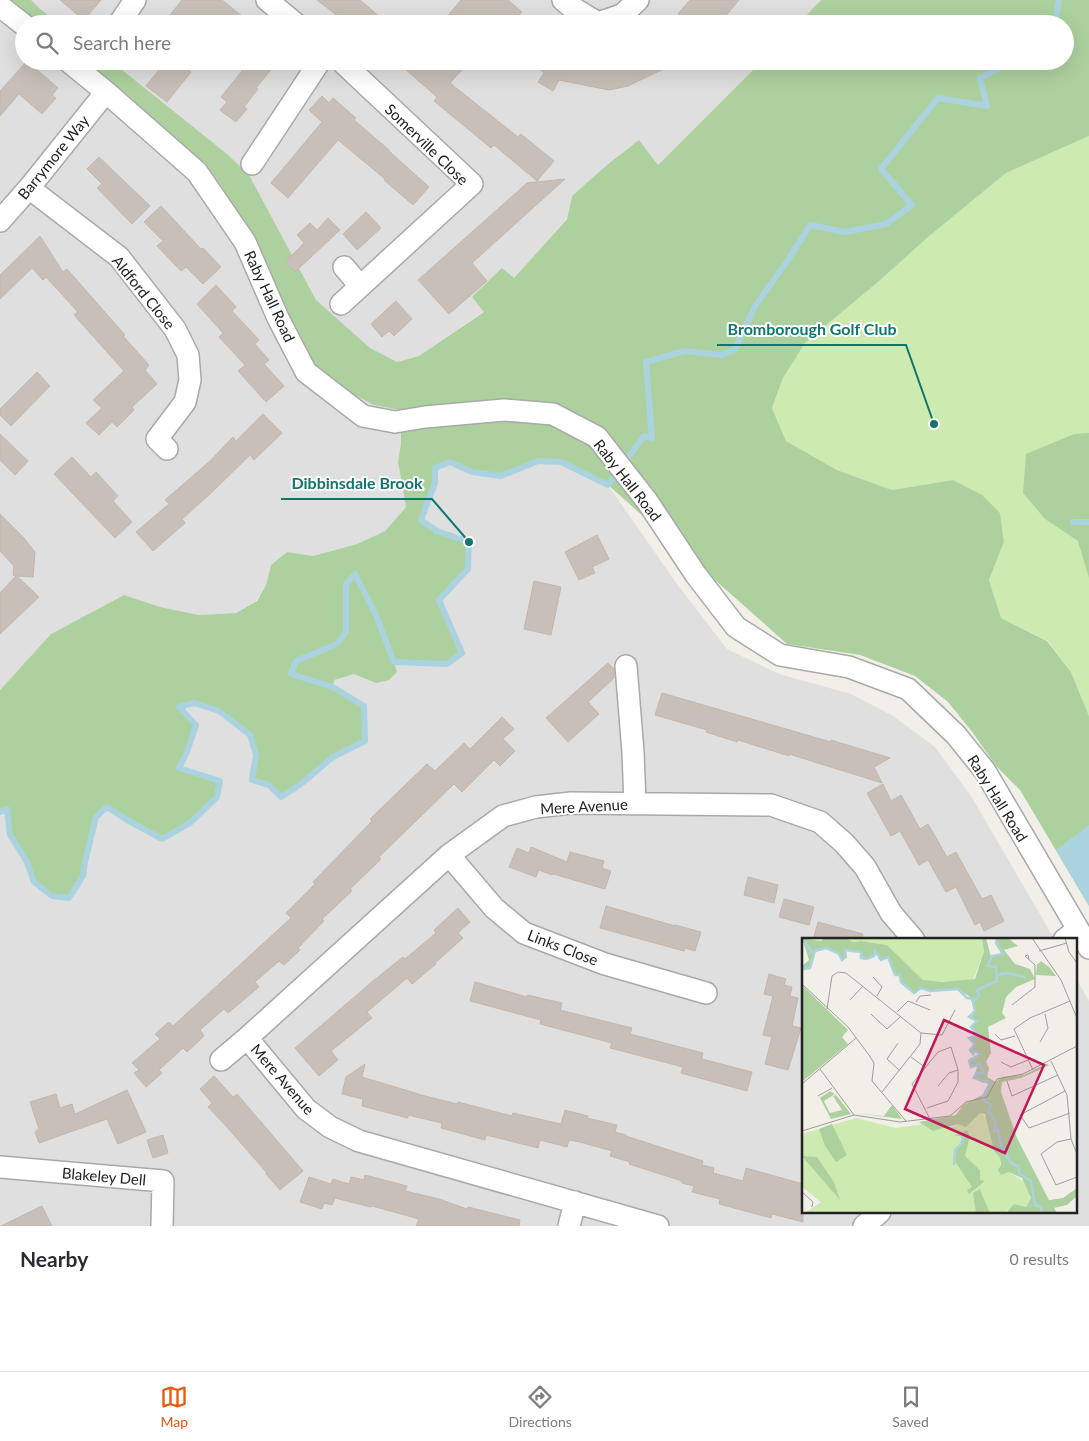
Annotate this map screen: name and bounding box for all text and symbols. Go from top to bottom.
search box [15,15,1074,70]
icon: search [33,29,61,57]
text: Search here [73,31,171,54]
street label: Somerville Close [382,100,473,188]
street label: Barrymore Way [14,111,93,203]
street label: Raby Hall Road [241,247,299,345]
street label: Aldford Close [109,252,179,332]
callout: Bromborough Golf Club [717,314,906,345]
text: Bromborough Golf Club [728,319,896,338]
street label: Raby Hall Road [590,435,666,525]
callout: Dibbinsdale Brook [281,468,432,499]
text: Dibbinsdale Brook [291,473,423,492]
street label: Raby Hall Road [964,751,1032,845]
street label: Mere Avenue [540,795,628,817]
street label: Links Close [525,925,601,969]
inset map [802,938,1076,1214]
street label: Mere Avenue [247,1040,319,1118]
street label: Blakeley Dell [61,1163,147,1189]
text: Nearby [20,1246,88,1271]
text: 0 results [1009,1249,1069,1268]
tab: Map [160,1383,188,1430]
tab: Directions [509,1383,572,1430]
tab: Saved [892,1383,929,1430]

